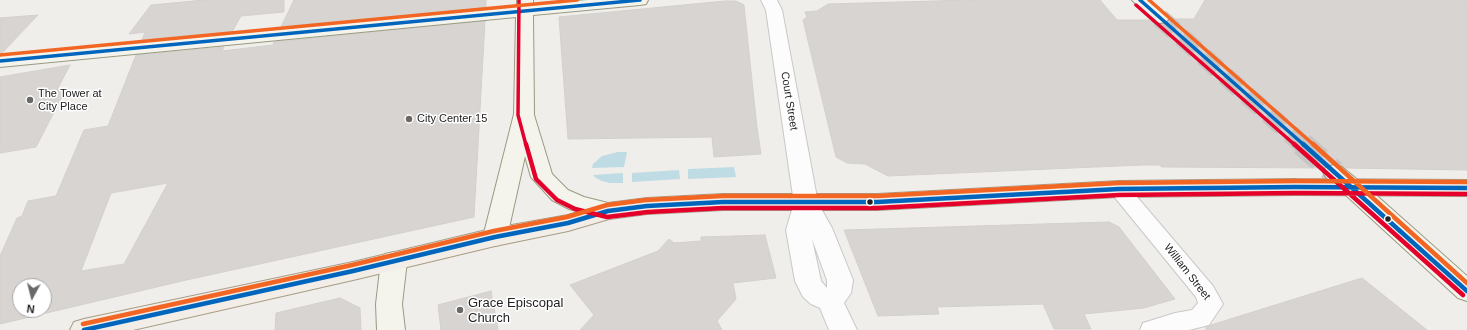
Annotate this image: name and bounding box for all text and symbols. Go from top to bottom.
street label: Court Street [778,71,800,131]
place label: The Tower at City Place [38,87,102,113]
marker: The Tower at City Place [25,95,35,105]
place label: City Center 15 [417,112,487,126]
marker: City Center 15 [404,114,414,124]
unlabelled marker [865,197,875,207]
unlabelled marker [1383,214,1393,224]
street label: William Street [1161,241,1213,303]
north arrow [12,278,52,318]
place label: Grace Episcopal Church [468,295,563,326]
text: N [26,302,35,315]
marker: Grace Episcopal Church [455,305,465,315]

